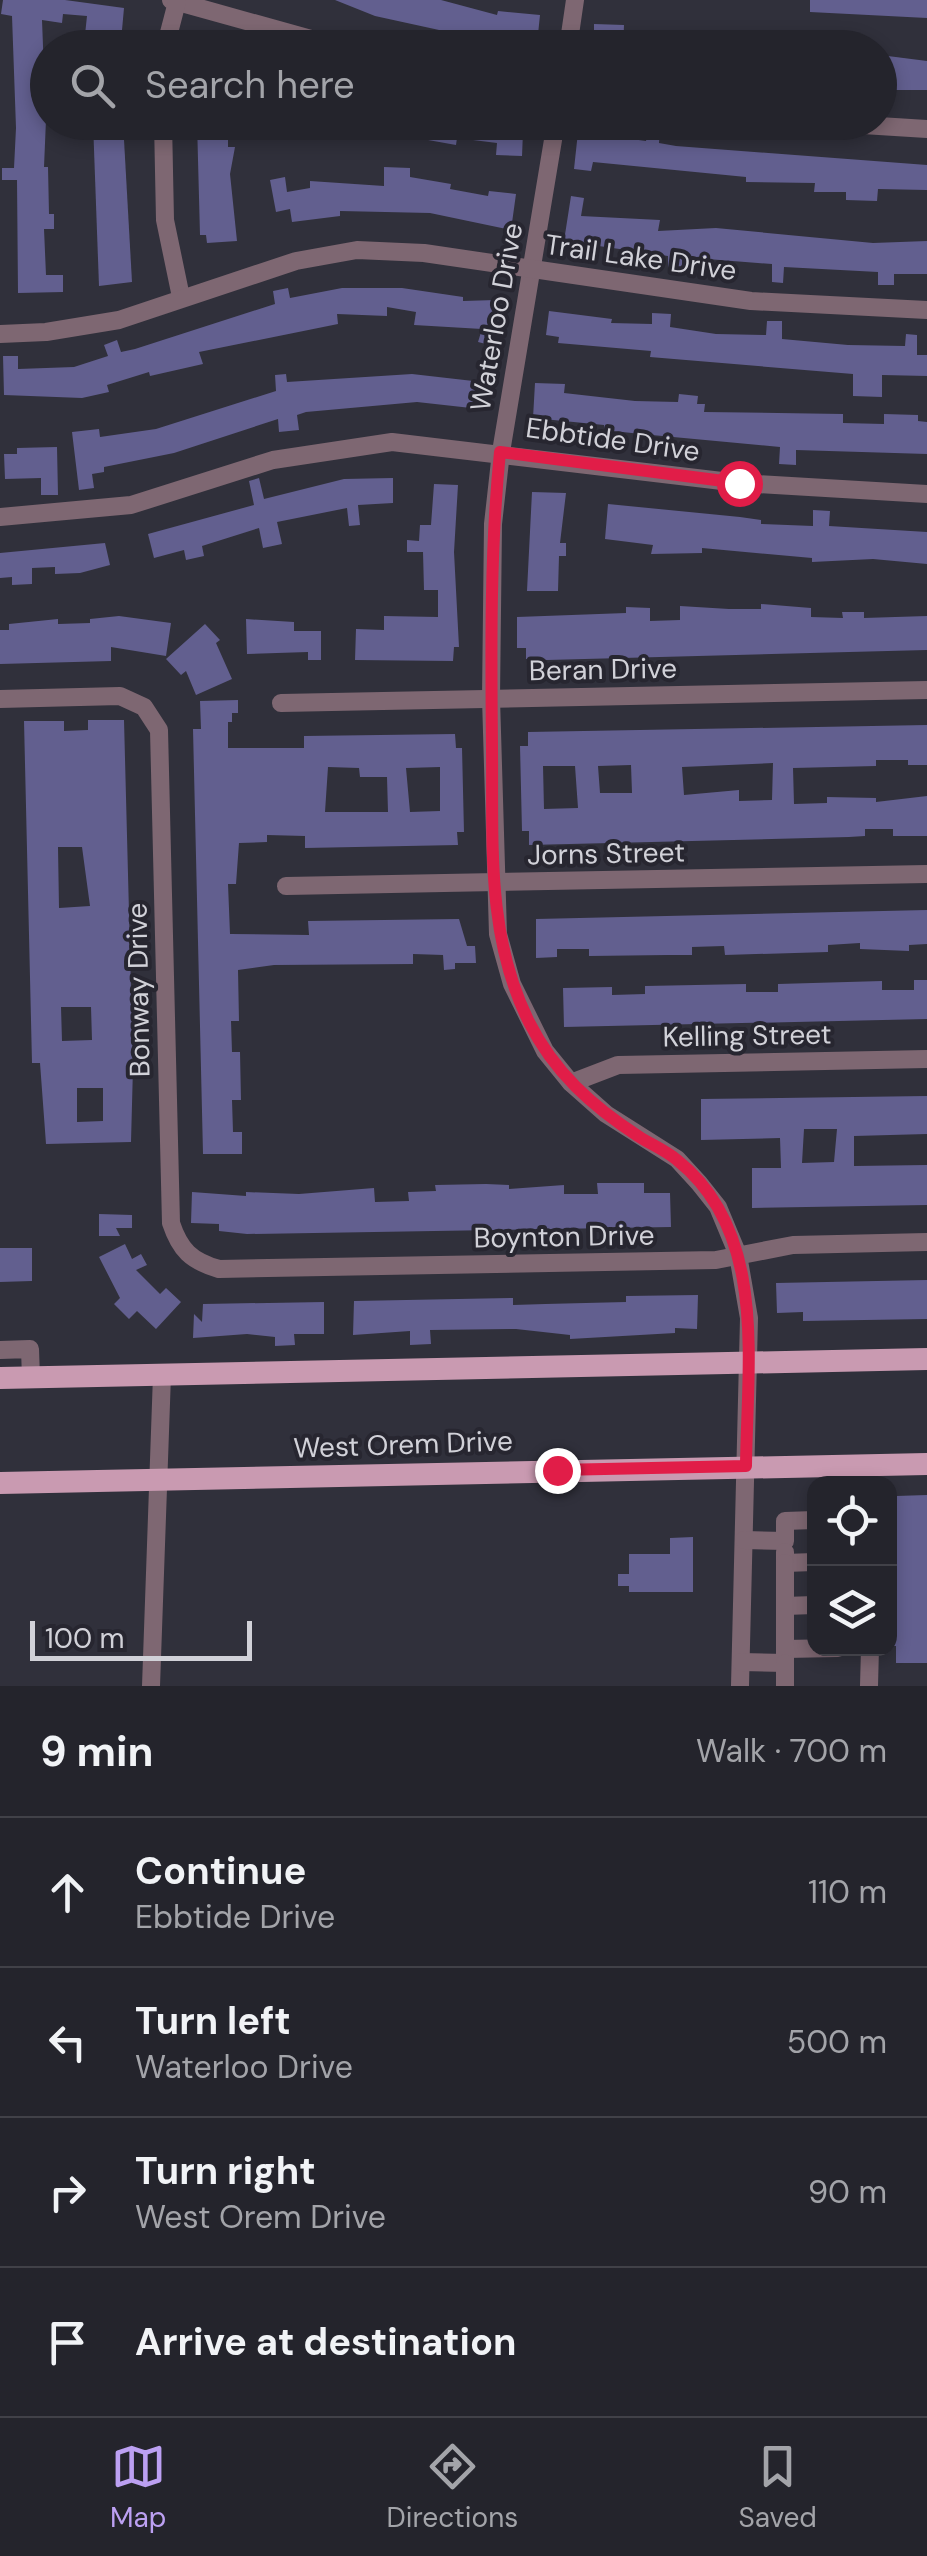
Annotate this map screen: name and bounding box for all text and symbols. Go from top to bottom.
search box [30,30,897,140]
icon: search [65,58,120,113]
text: Search here [145,60,355,110]
street label: Waterloo Drive [462,220,531,414]
street label: Trail Lake Drive [543,226,739,289]
street label: Ebbtide Drive [524,409,702,470]
route start [717,461,763,507]
street label: Beran Drive [529,650,677,689]
street label: Jorns Street [527,834,685,873]
street label: Bonway Drive [118,902,159,1078]
street label: Kelling Street [662,1016,832,1055]
street label: Boynton Drive [473,1216,655,1257]
street label: West Orem Drive [293,1422,513,1467]
route end [535,1448,581,1494]
map controls [807,1476,897,1656]
button: locate [807,1476,897,1566]
button: layers [807,1566,897,1656]
scale bar [30,1616,252,1660]
text: 100 m [45,1620,124,1657]
text: 9 min [40,1724,153,1779]
text: Walk · 700 m [696,1730,887,1772]
text: Continue [135,1846,306,1896]
icon: ahead [40,1865,95,1920]
text: 110 m [808,1871,887,1913]
text: Ebbtide Drive [135,1896,335,1938]
text: Turn left [135,1996,291,2046]
icon: left [40,2015,95,2070]
text: 500 m [787,2021,887,2063]
text: Waterloo Drive [135,2046,353,2088]
text: Turn right [135,2146,316,2196]
icon: right [40,2165,95,2220]
text: 90 m [808,2171,887,2213]
text: West Orem Drive [135,2196,386,2238]
icon: arrive [40,2315,95,2370]
text: Arrive at destination [135,2317,517,2367]
tab: Map [110,2439,166,2536]
tab: Directions [387,2439,518,2536]
tab: Saved [738,2439,817,2536]

